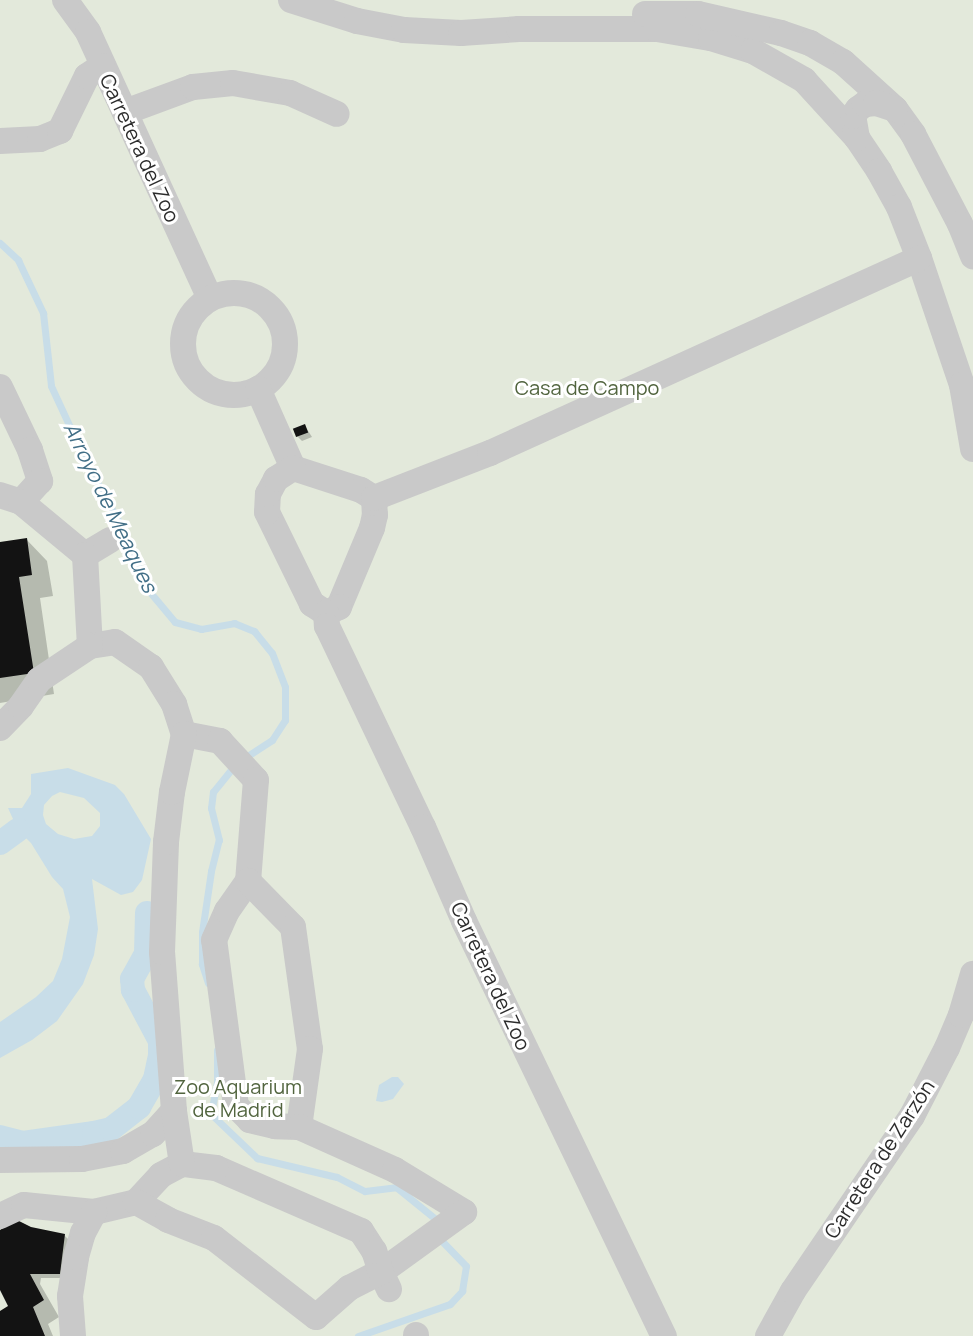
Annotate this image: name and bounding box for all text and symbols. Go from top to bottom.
street label: Carretera del Zoo [95,70,185,226]
park label: Casa de Campo [515,375,659,399]
water label: Arroyo de Meaques [59,418,163,596]
street label: Carretera del Zoo [446,898,536,1054]
park label: Zoo Aquarium de Madrid [174,1074,302,1121]
street label: Carretera de Zarzón [819,1075,939,1243]

